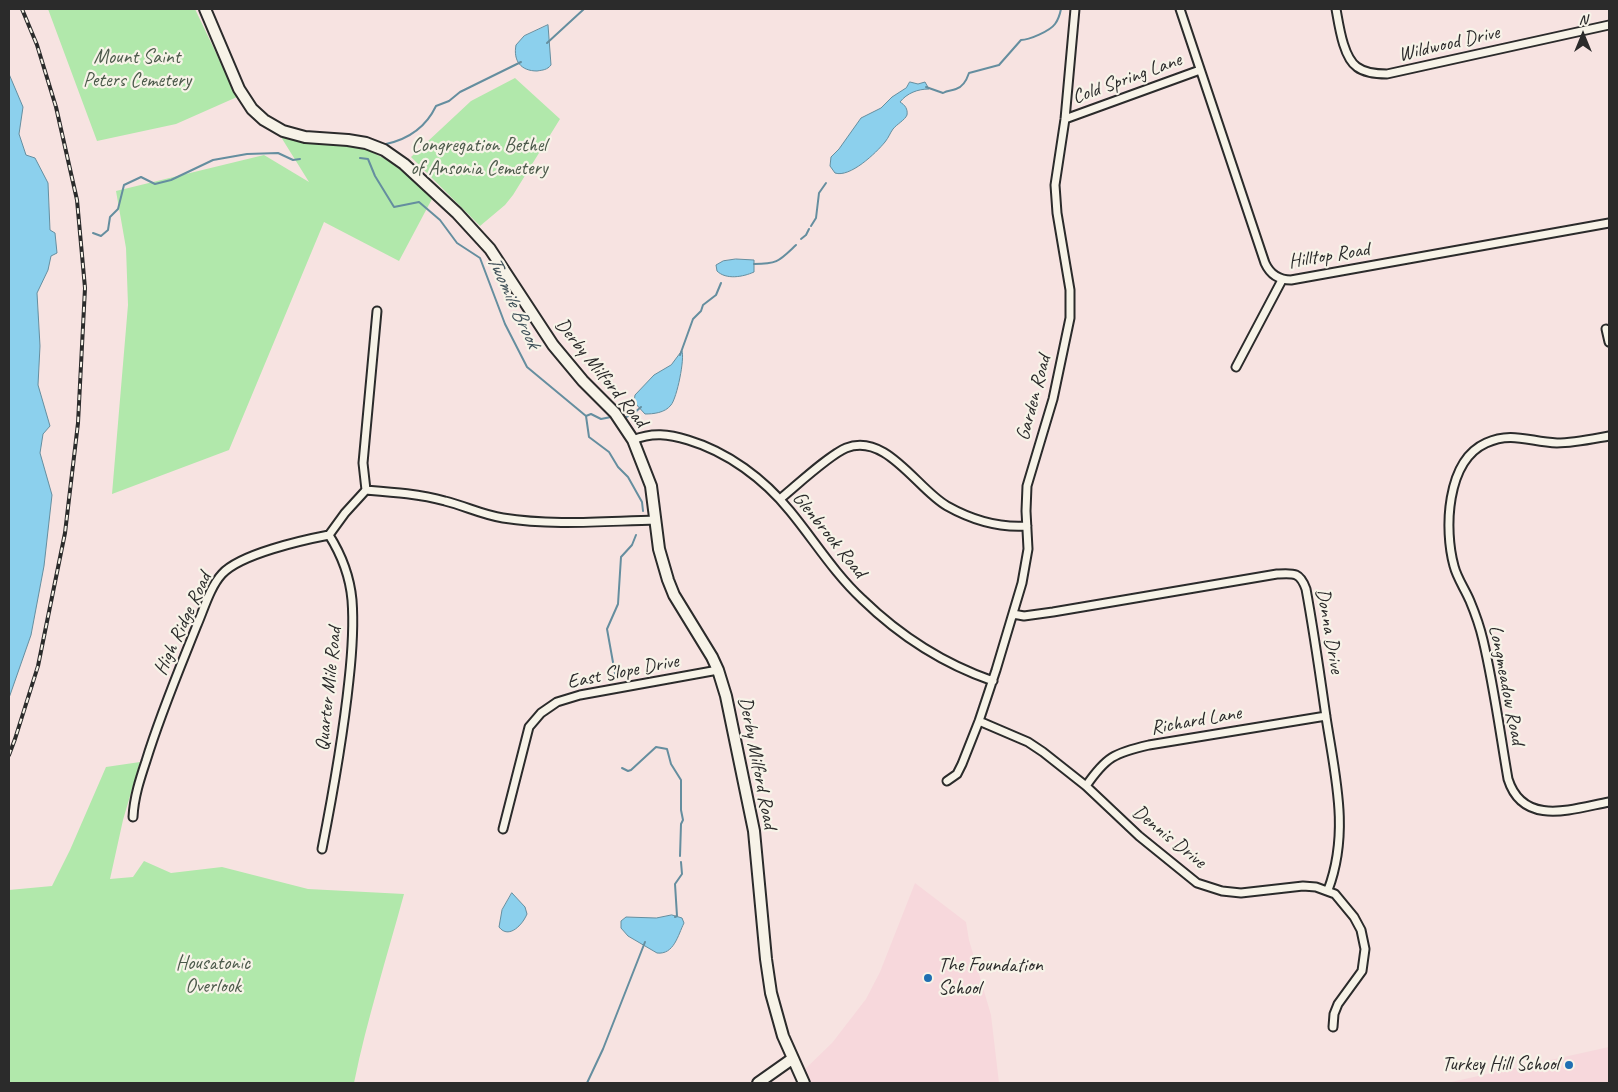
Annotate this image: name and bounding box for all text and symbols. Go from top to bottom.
north arrow [1558,10,1608,60]
text: N [1579,11,1587,28]
street label: Wildwood Drive [1396,21,1502,67]
park label: Mount Saint Peters Cemetery [83,46,191,93]
street label: Cold Spring Lane [1069,48,1185,110]
park label: Congregation Bethel of Ansonia Cemetery [411,134,547,181]
street label: Hilltop Road [1287,238,1371,274]
water label: Twomile Brook [481,252,545,352]
street label: Derby Milford Road [550,313,652,433]
street label: Garden Road [1011,353,1057,443]
street label: Glenbrook Road [787,487,871,583]
street label: High Ridge Road [149,569,217,679]
street label: Donna Drive [1310,587,1348,675]
street label: Longmeadow Road [1483,623,1529,747]
street label: Quarter Mile Road [311,626,347,752]
street label: East Slope Drive [565,649,681,695]
street label: Derby Milford Road [732,695,782,831]
street label: Richard Lane [1149,701,1243,741]
street label: Dennis Drive [1127,800,1211,874]
park label: Housatonic Overlook [176,952,250,999]
place label: The Foundation School [938,954,1043,1001]
marker: The Foundation School [922,972,934,984]
place label: Turkey Hill School [1442,1053,1559,1077]
marker: Turkey Hill School [1563,1059,1575,1071]

